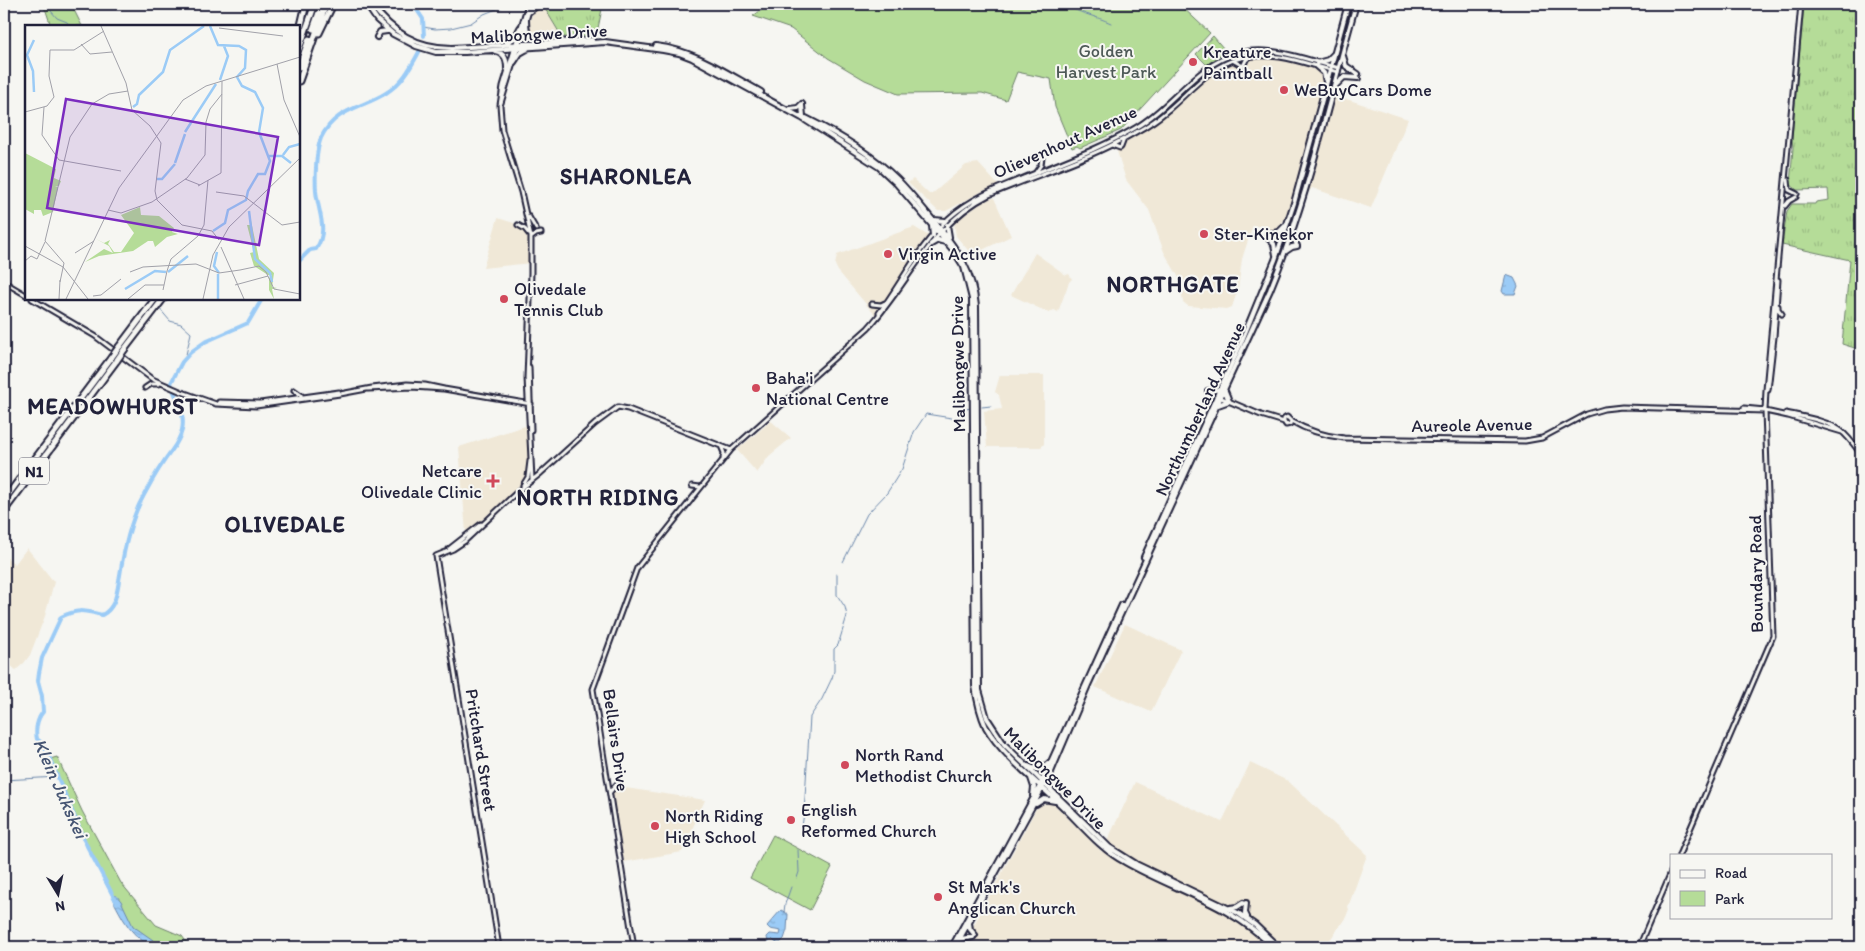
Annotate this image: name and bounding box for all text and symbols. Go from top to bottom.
street label: Malibongwe Drive [470,19,608,49]
inset map [25,25,300,300]
park label: Golden Harvest Park [1056,40,1157,83]
place label: Kreature Paintball [1203,41,1273,84]
marker: Kreature Paintball [1187,56,1199,68]
place label: WeBuyCars Dome [1294,79,1432,101]
marker: WeBuyCars Dome [1278,84,1290,96]
street label: Olievenhout Avenue [990,100,1140,184]
district label: SHARONLEA [560,163,692,190]
place label: Ster-Kinekor [1214,223,1314,245]
marker: Ster-Kinekor [1198,228,1210,240]
place label: Virgin Active [898,243,997,265]
marker: Virgin Active [882,248,894,260]
district label: NORTHGATE [1107,271,1240,298]
place label: Olivedale Tennis Club [514,278,603,321]
marker: Olivedale Tennis Club [498,293,510,305]
street label: Malibongwe Drive [946,295,970,433]
street label: Northumberland Avenue [1150,319,1250,499]
place label: Baha'i National Centre [766,367,889,410]
marker: Baha'i National Centre [750,382,762,394]
district label: MEADOWHURST [27,393,199,420]
street label: Aureole Avenue [1411,413,1533,437]
road number: N1 [19,458,49,484]
place label: Netcare Olivedale Clinic [361,460,482,503]
marker: Netcare Olivedale Clinic [486,474,500,488]
district label: NORTH RIDING [517,484,679,511]
district label: OLIVEDALE [224,511,346,538]
street label: Boundary Road [1744,514,1768,633]
street label: Pritchard Street [460,687,502,813]
street label: Bellairs Drive [598,687,634,793]
street label: Malibongwe Drive [999,722,1111,834]
water label: Klein Jukskei [28,735,94,844]
place label: North Rand Methodist Church [855,744,992,787]
marker: North Rand Methodist Church [839,759,851,771]
place label: English Reformed Church [801,799,936,842]
place label: North Riding High School [665,805,764,848]
marker: English Reformed Church [785,814,797,826]
marker: North Riding High School [649,820,661,832]
legend [1670,854,1832,918]
text: Road [1715,864,1748,882]
north arrow [32,868,82,918]
place label: St Mark's Anglican Church [948,876,1076,919]
text: Park [1715,890,1745,908]
marker: St Mark's Anglican Church [932,891,944,903]
text: N [54,897,66,916]

